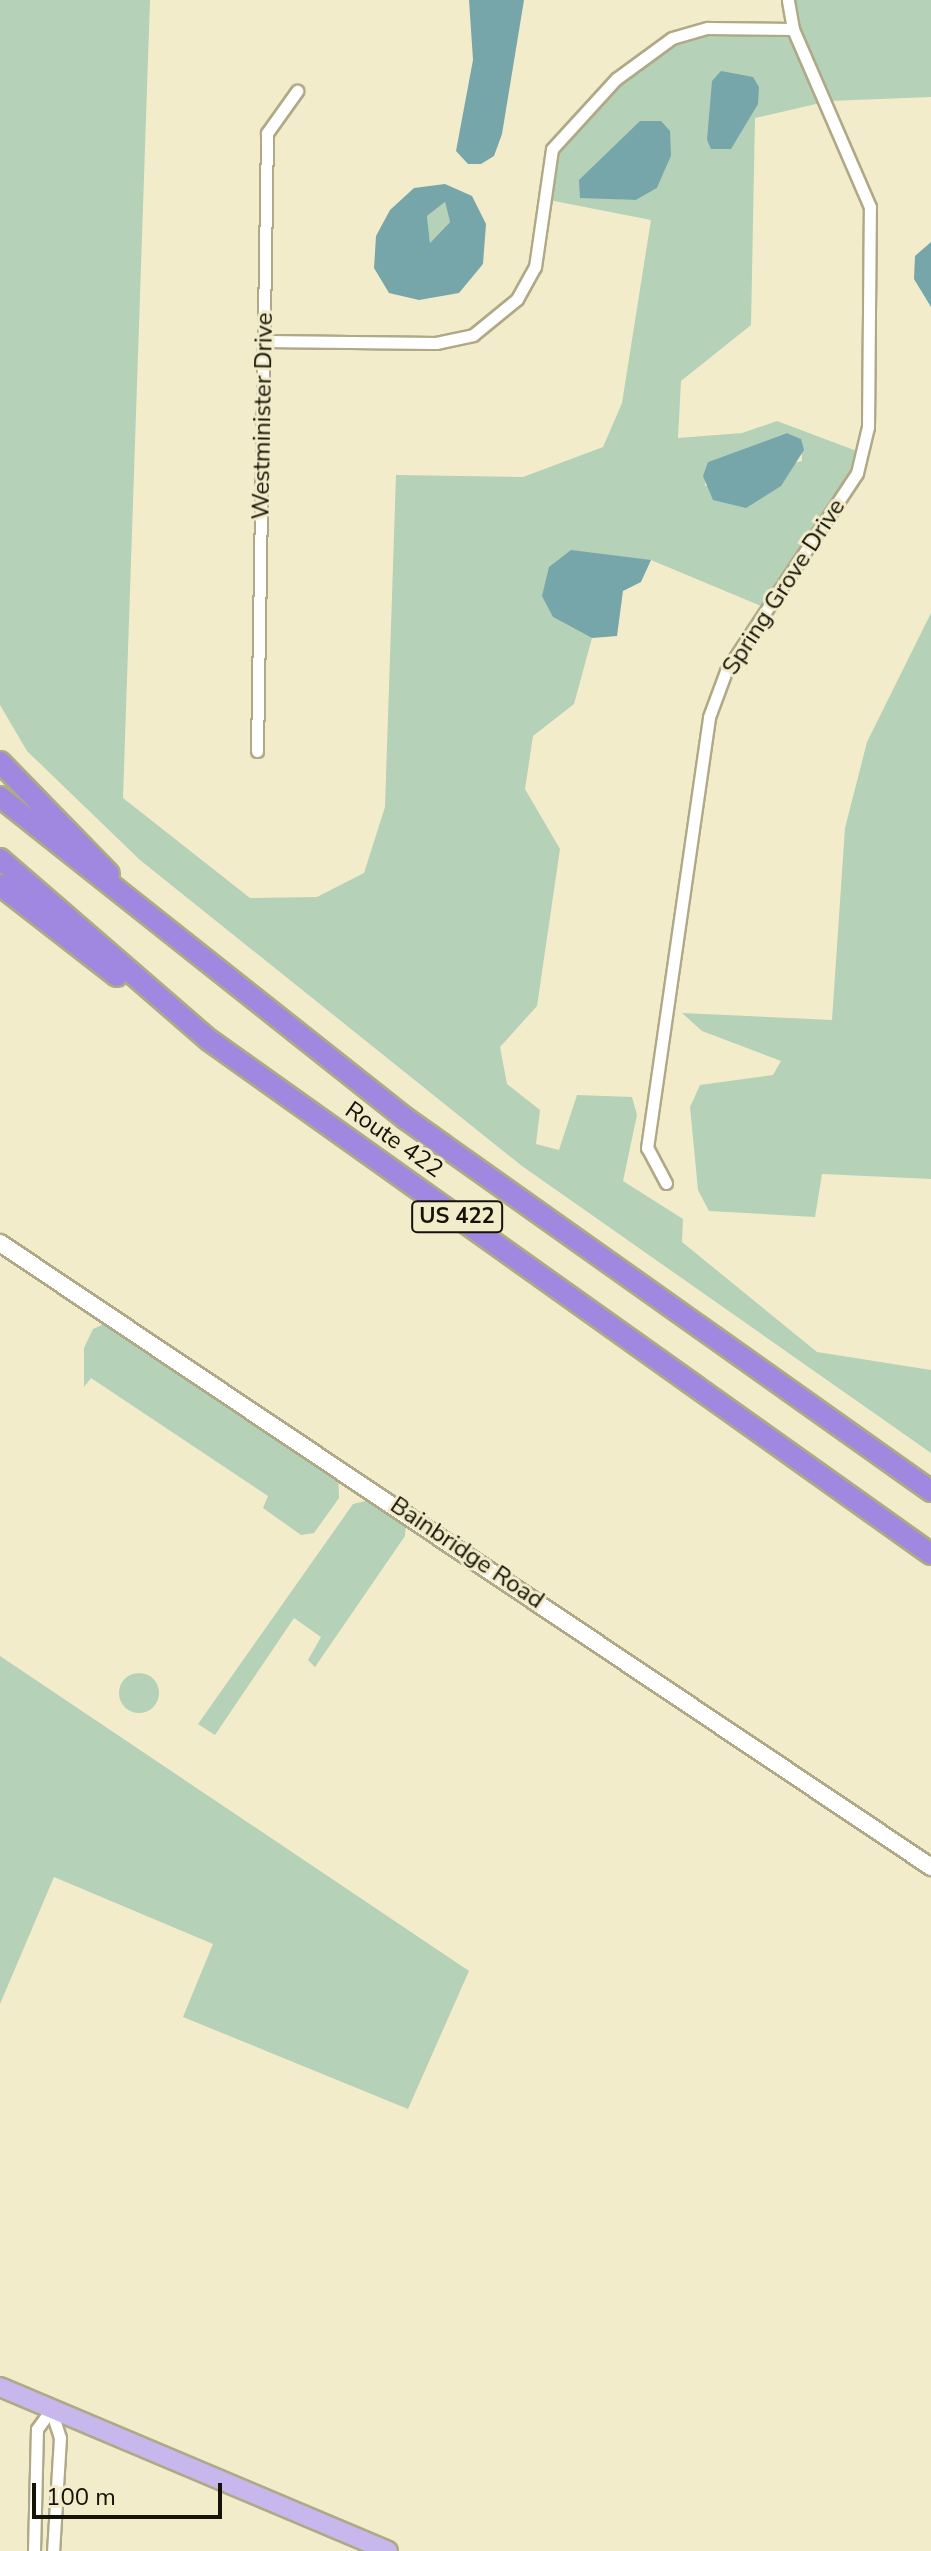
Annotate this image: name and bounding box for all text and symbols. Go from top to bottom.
street label: Westminister Drive [247,312,279,520]
street label: Spring Grove Drive [716,494,852,680]
street label: Route 422 [339,1096,449,1184]
road number: US 422 [411,1199,503,1235]
street label: Bainbridge Road [385,1491,549,1615]
scale bar [36,2467,226,2517]
text: 100 m [46,2481,116,2513]

